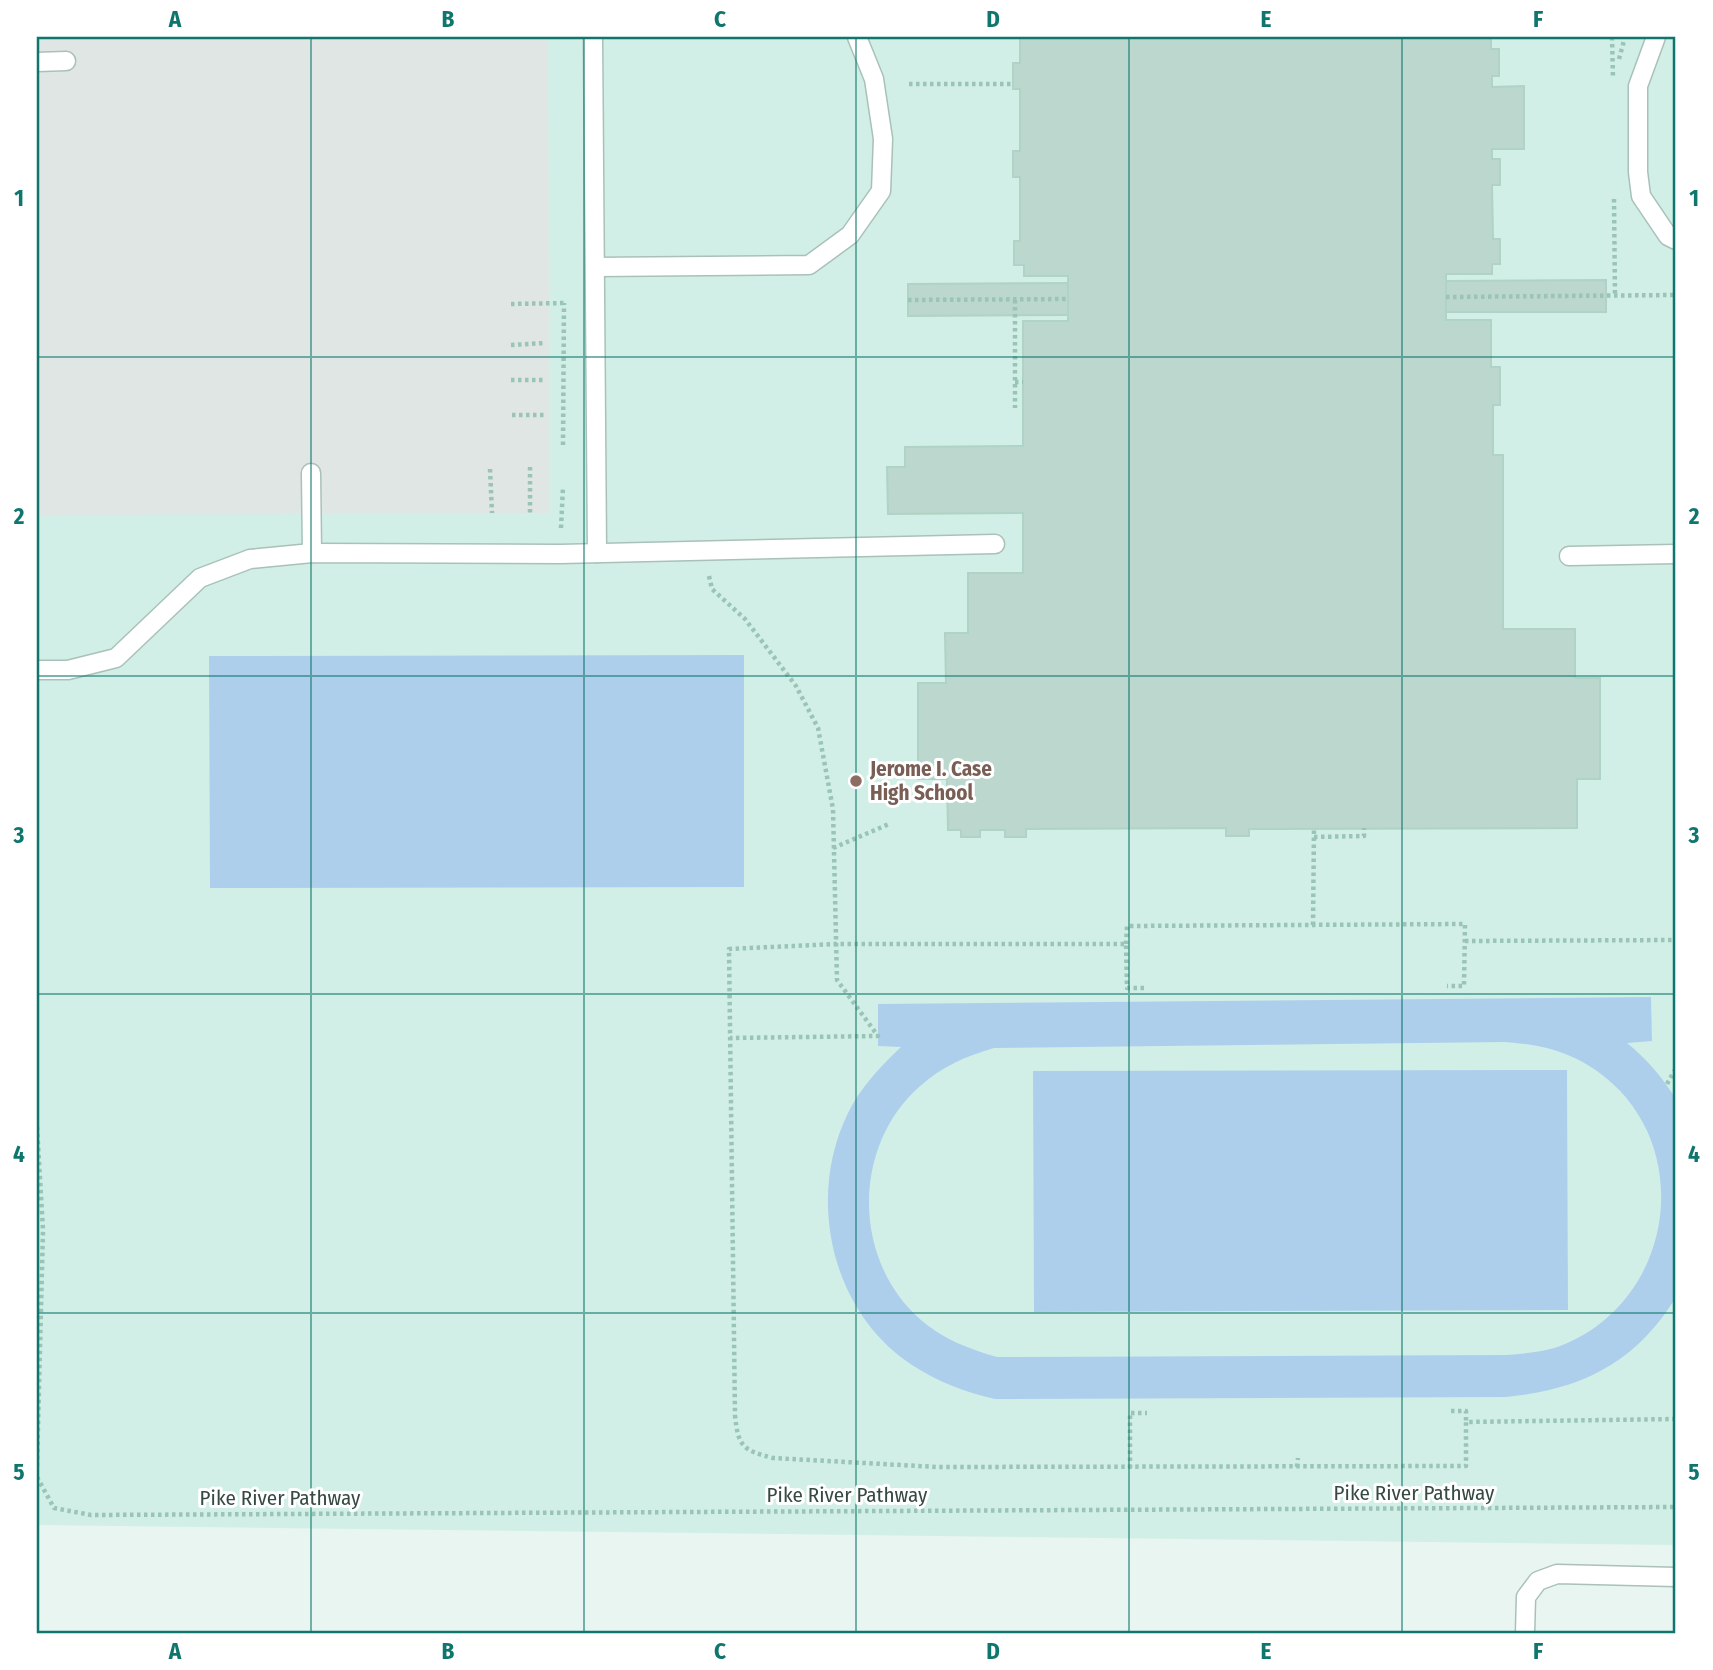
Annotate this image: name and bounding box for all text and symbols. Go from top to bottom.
text: A [168,5,182,33]
text: B [442,5,455,33]
text: C [714,5,726,33]
text: D [986,5,1000,33]
text: E [1261,5,1272,33]
text: F [1533,5,1543,33]
text: 1 [14,184,24,212]
text: 1 [1689,184,1699,212]
text: 2 [13,502,25,530]
text: 2 [1688,502,1700,530]
place label: Jerome I. Case High School [869,756,992,806]
marker: Jerome I. Case High School [848,773,864,789]
text: 3 [13,821,25,849]
text: 3 [1688,821,1700,849]
text: 4 [13,1140,25,1168]
text: 4 [1688,1140,1700,1168]
text: 5 [13,1458,25,1486]
text: 5 [1688,1458,1700,1486]
street label: Pike River Pathway [1334,1480,1495,1506]
street label: Pike River Pathway [767,1482,928,1508]
street label: Pike River Pathway [200,1485,361,1511]
text: A [168,1637,182,1665]
text: B [442,1637,455,1665]
text: C [714,1637,726,1665]
text: D [986,1637,1000,1665]
text: E [1261,1637,1272,1665]
text: F [1533,1637,1543,1665]

